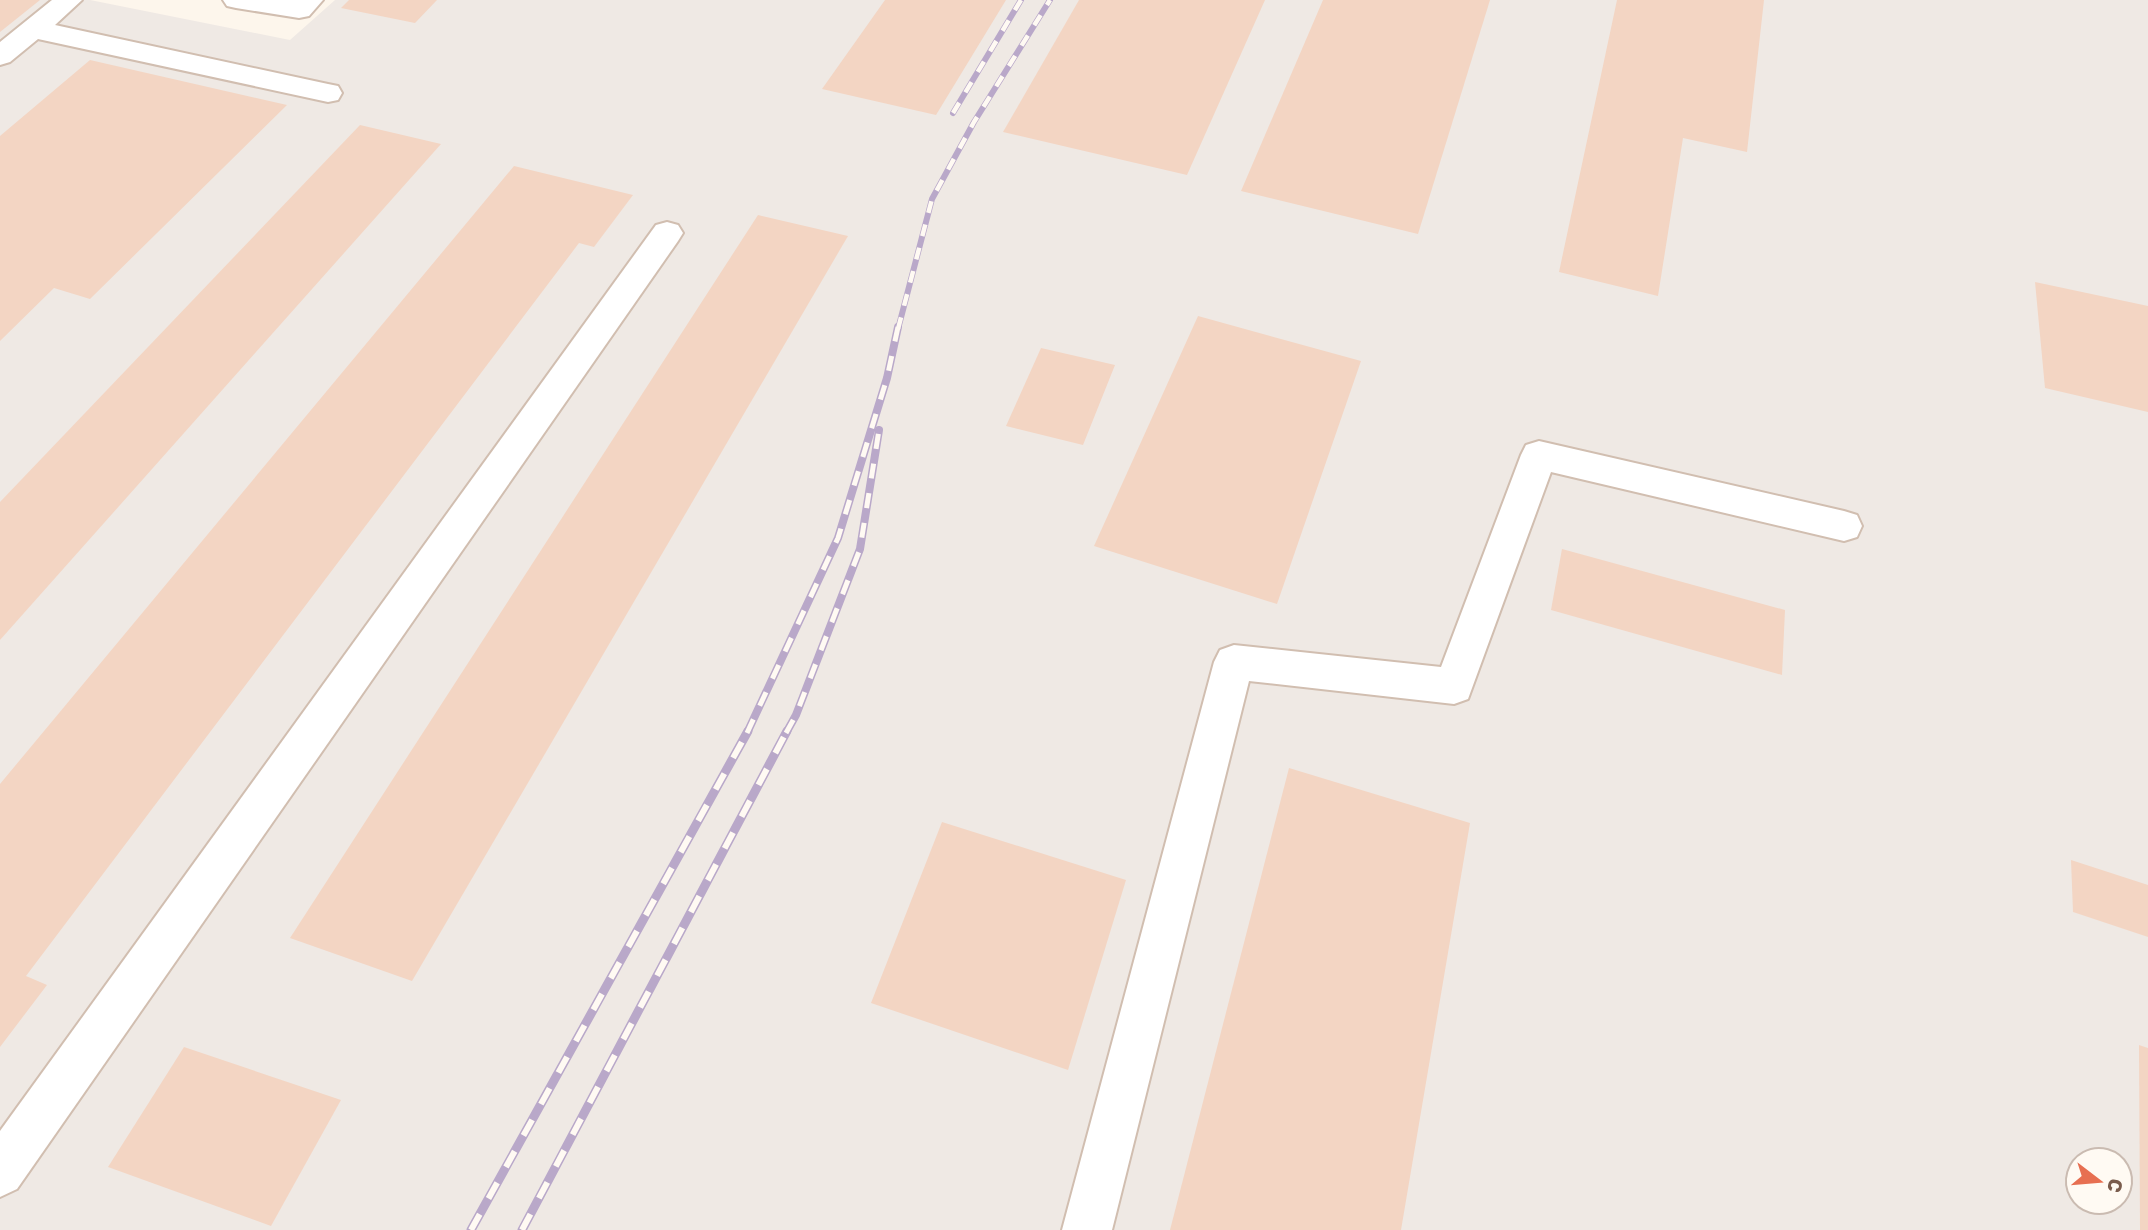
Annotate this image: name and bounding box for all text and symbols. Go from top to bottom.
north arrow [2064,1146,2134,1216]
text: С [2103,1176,2129,1195]

